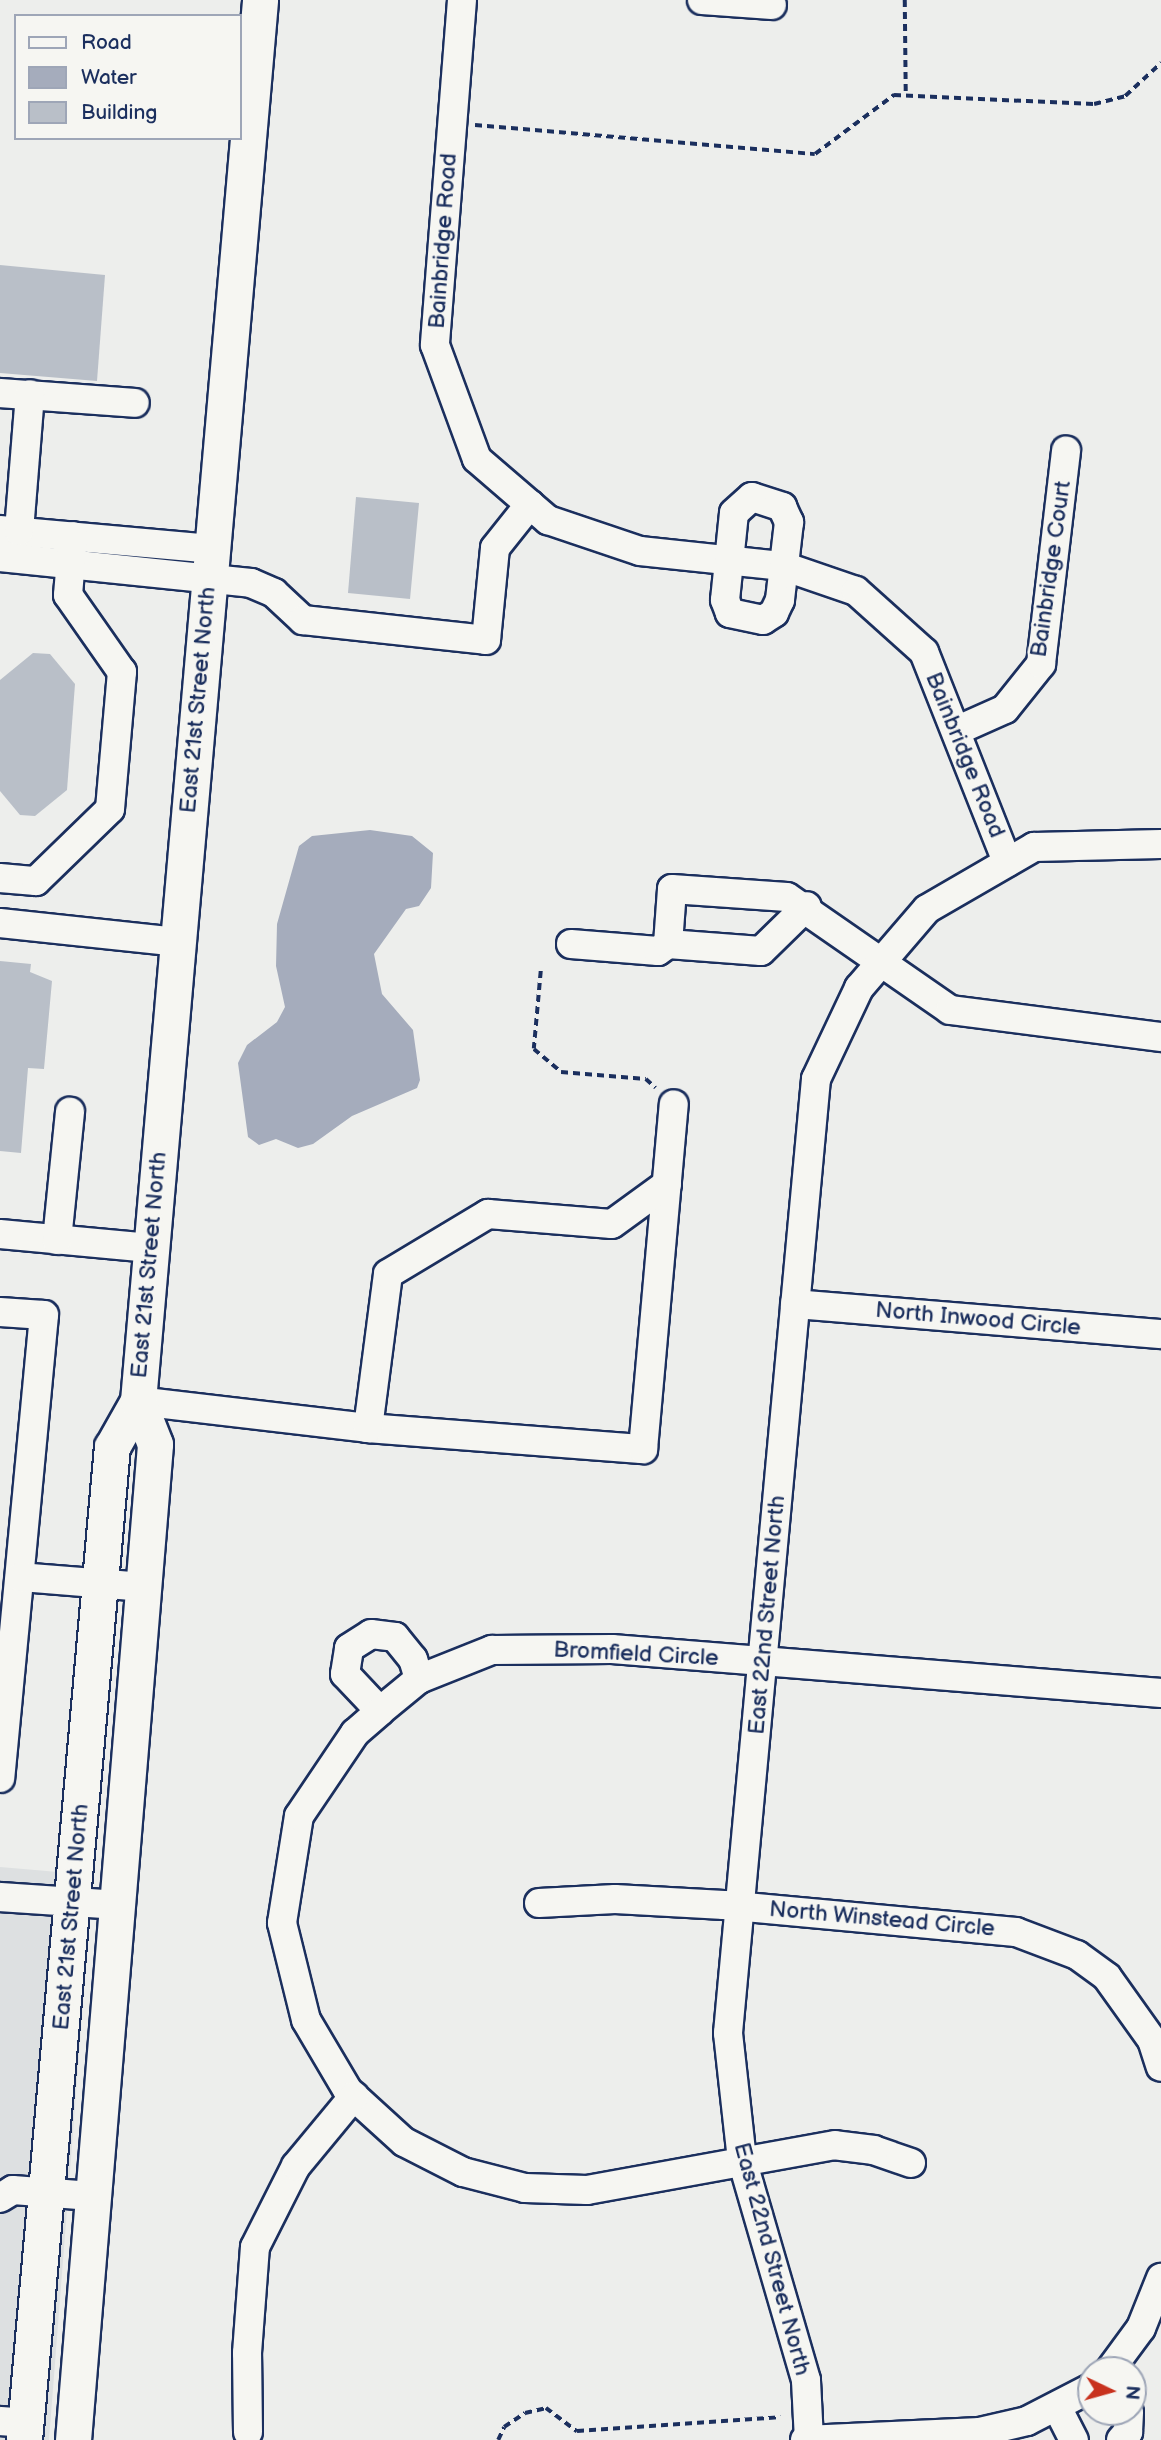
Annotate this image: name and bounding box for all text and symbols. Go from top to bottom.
legend [14,14,242,140]
text: Road [81,30,132,55]
text: Water [81,65,137,90]
text: Building [81,100,157,125]
street label: Bainbridge Road [423,152,463,330]
street label: Bainbridge Court [1025,479,1077,659]
street label: East 21st Street North [174,585,222,815]
street label: Bainbridge Road [919,668,1011,842]
street label: East 21st Street North [125,1150,173,1380]
street label: North Inwood Circle [874,1296,1082,1342]
street label: East 22nd Street North [743,1494,791,1736]
street label: Bromfield Circle [553,1636,719,1672]
street label: East 21st Street North [47,1802,95,2032]
street label: North Winstead Circle [768,1895,996,1943]
street label: East 22nd Street North [728,2139,816,2379]
north arrow [1077,2356,1147,2426]
text: N [1119,2385,1144,2401]

